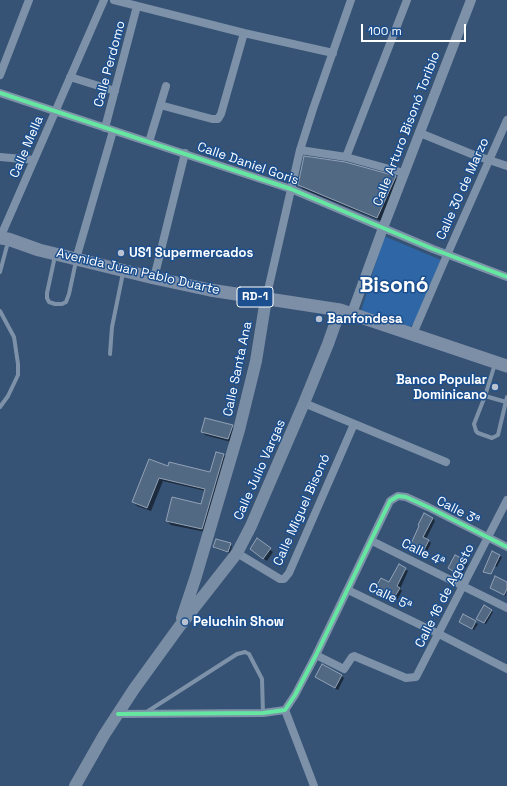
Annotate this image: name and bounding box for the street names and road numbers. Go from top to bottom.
street label: Calle Perdomo [91,19,129,109]
street label: Calle Arturo Bisonó Toribio [370,49,444,209]
street label: Calle Mella [7,114,47,180]
street label: Calle 30 de Marzo [433,135,493,243]
street label: Calle Daniel Goris [195,139,301,189]
street label: Avenida Juan Pablo Duarte [55,246,221,298]
road number: RD-1 [237,287,273,307]
street label: Calle Santa Ana [220,320,256,418]
street label: Calle Julio Vargas [231,417,289,523]
street label: Calle Miguel Bisonó [270,452,334,568]
street label: Calle 3ª [434,493,482,529]
street label: Calle 4ª [399,536,447,570]
street label: Calle 16 de Agosto [412,541,478,651]
street label: Calle 5ª [366,580,414,614]

